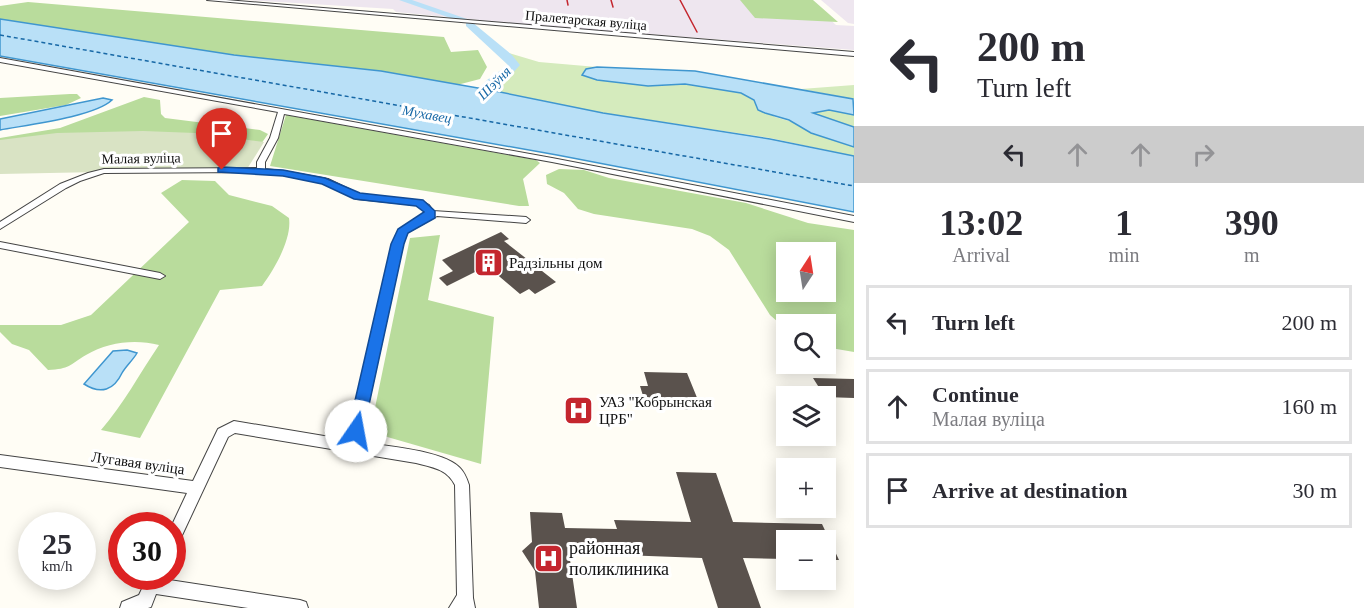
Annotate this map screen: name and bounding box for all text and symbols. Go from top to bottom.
street label: Пралетарская вуліца [524,8,648,33]
icon: left [878,24,956,102]
text: 200 m [977,24,1086,70]
water label: Шэўня [474,64,514,104]
text: Turn left [977,73,1071,103]
water label: Мухавец [400,103,453,126]
pin [196,108,247,170]
icon: arrive [205,117,238,150]
icon: left [998,138,1031,171]
icon: ahead [1061,138,1094,171]
icon: ahead [1124,138,1157,171]
icon: right [1187,138,1220,171]
street label: Малая вуліца [101,150,181,167]
text: 13:02 [939,203,1023,243]
text: 1 [1115,203,1133,243]
text: 390 [1225,203,1279,243]
north arrow [776,242,836,302]
map controls [776,242,836,590]
text: Arrival [952,244,1010,266]
text: min [1108,244,1140,266]
text: m [1244,244,1260,266]
building icon: Радзільны дом [472,247,504,279]
place label: Радзільны дом [509,255,603,271]
icon: left [881,306,914,339]
text: Turn left [932,310,1015,335]
text: 200 m [1281,310,1337,335]
button: search [776,314,836,374]
text: Continue [932,382,1019,407]
button: layers [776,386,836,446]
icon: ahead [881,390,914,423]
place label: УАЗ "Кобрынская ЦРБ" [599,394,712,427]
text: 160 m [1281,394,1337,419]
hospital icon: УАЗ "Кобрынская ЦРБ" [562,395,594,427]
position arrow [324,399,388,463]
text: Малая вуліца [932,408,1045,430]
street label: Лугавая вуліца [90,449,186,478]
button: + [776,458,836,518]
icon: arrive [881,474,914,507]
text: Arrive at destination [932,478,1128,503]
text: 30 m [1292,478,1337,503]
speed limit sign: 30 [108,512,186,590]
text: 25 [42,527,72,560]
button: − [776,530,836,590]
place label: районная поликлиника [569,538,669,579]
hospital icon: районная поликлиника [532,542,564,574]
text: km/h [42,558,72,574]

